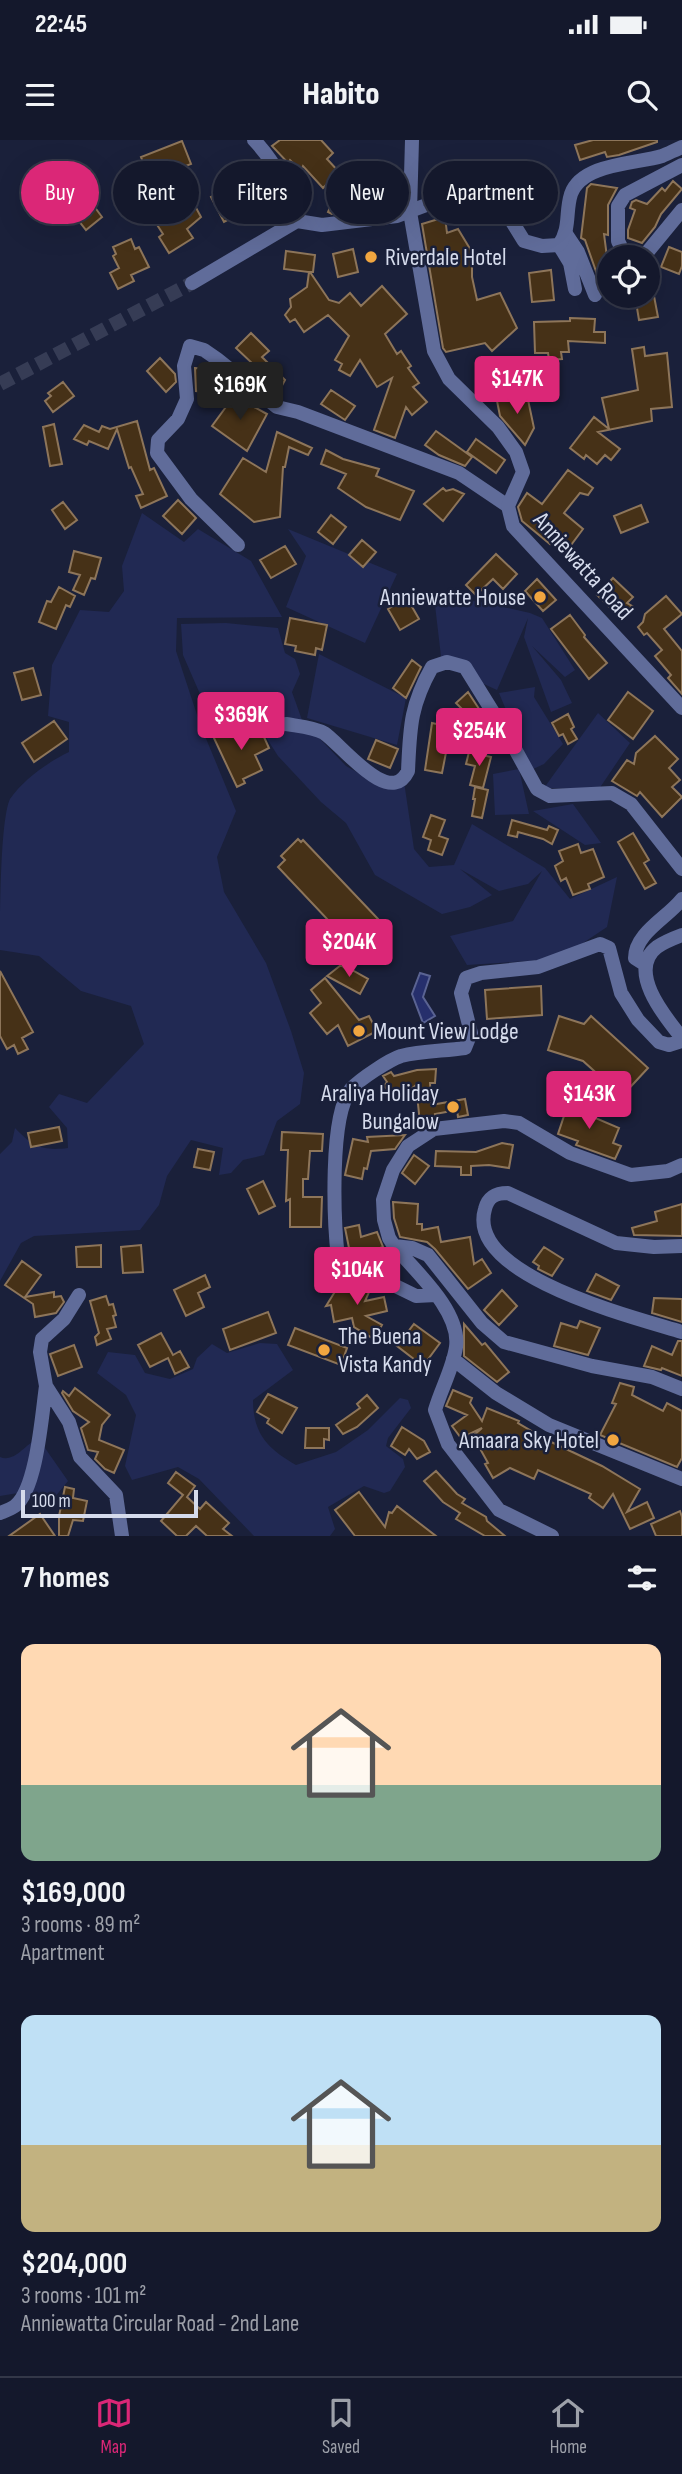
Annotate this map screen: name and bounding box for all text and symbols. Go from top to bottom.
text: 22:45 [35,9,87,40]
text: Habito [303,75,379,114]
icon: menu [21,76,59,114]
icon: search [623,76,661,114]
chip: Buy [21,161,99,224]
chip: Rent [113,161,199,224]
chip: Filters [213,161,312,224]
chip: New [326,161,409,224]
chip: Apartment [423,161,558,224]
place label: Riverdale Hotel [385,243,506,272]
map controls [597,245,660,308]
button: locate [597,245,660,308]
marker: Riverdale Hotel [363,249,379,265]
pin: $147K [468,356,566,416]
pin: $169K [191,362,289,422]
text: $147K [491,365,543,393]
text: $169K [213,371,267,399]
street label: Anniewatta Road [526,505,639,626]
place label: Anniewatte House [379,583,526,612]
marker: Anniewatte House [532,589,548,605]
pin: $369K [192,692,290,752]
text: $369K [213,701,269,729]
pin: $254K [430,708,528,768]
text: $254K [452,717,506,745]
pin: $204K [300,920,398,979]
text: $204K [322,928,376,956]
place label: Mount View Lodge [373,1017,519,1046]
marker: Mount View Lodge [351,1023,367,1039]
pin: $143K [540,1072,638,1131]
place label: Araliya Holiday Bungalow [320,1079,439,1136]
text: $143K [562,1080,616,1108]
marker: Araliya Holiday Bungalow [445,1099,461,1115]
pin: $104K [308,1248,406,1307]
text: $104K [330,1256,384,1284]
place label: The Buena Vista Kandy [338,1322,432,1379]
marker: The Buena Vista Kandy [316,1342,332,1358]
place label: Amaara Sky Hotel [458,1426,599,1455]
marker: Amaara Sky Hotel [605,1432,621,1448]
scale bar [21,1487,198,1519]
text: 100 m [32,1490,71,1513]
icon: filters [623,1559,661,1597]
text: 7 homes [21,1560,109,1596]
icon: home [278,1690,404,1816]
text: $169,000 [21,1875,125,1911]
text: 3 rooms · 89 m² [21,1911,140,1939]
text: Apartment [21,1939,105,1967]
icon: home [278,2061,404,2187]
text: $204,000 [21,2246,127,2282]
text: 3 rooms · 101 m² [21,2282,146,2310]
text: Anniewatta Circular Road - 2nd Lane [21,2310,299,2338]
tab: Map [95,2394,133,2459]
tab: Saved [322,2394,360,2459]
tab: Home [549,2394,587,2459]

